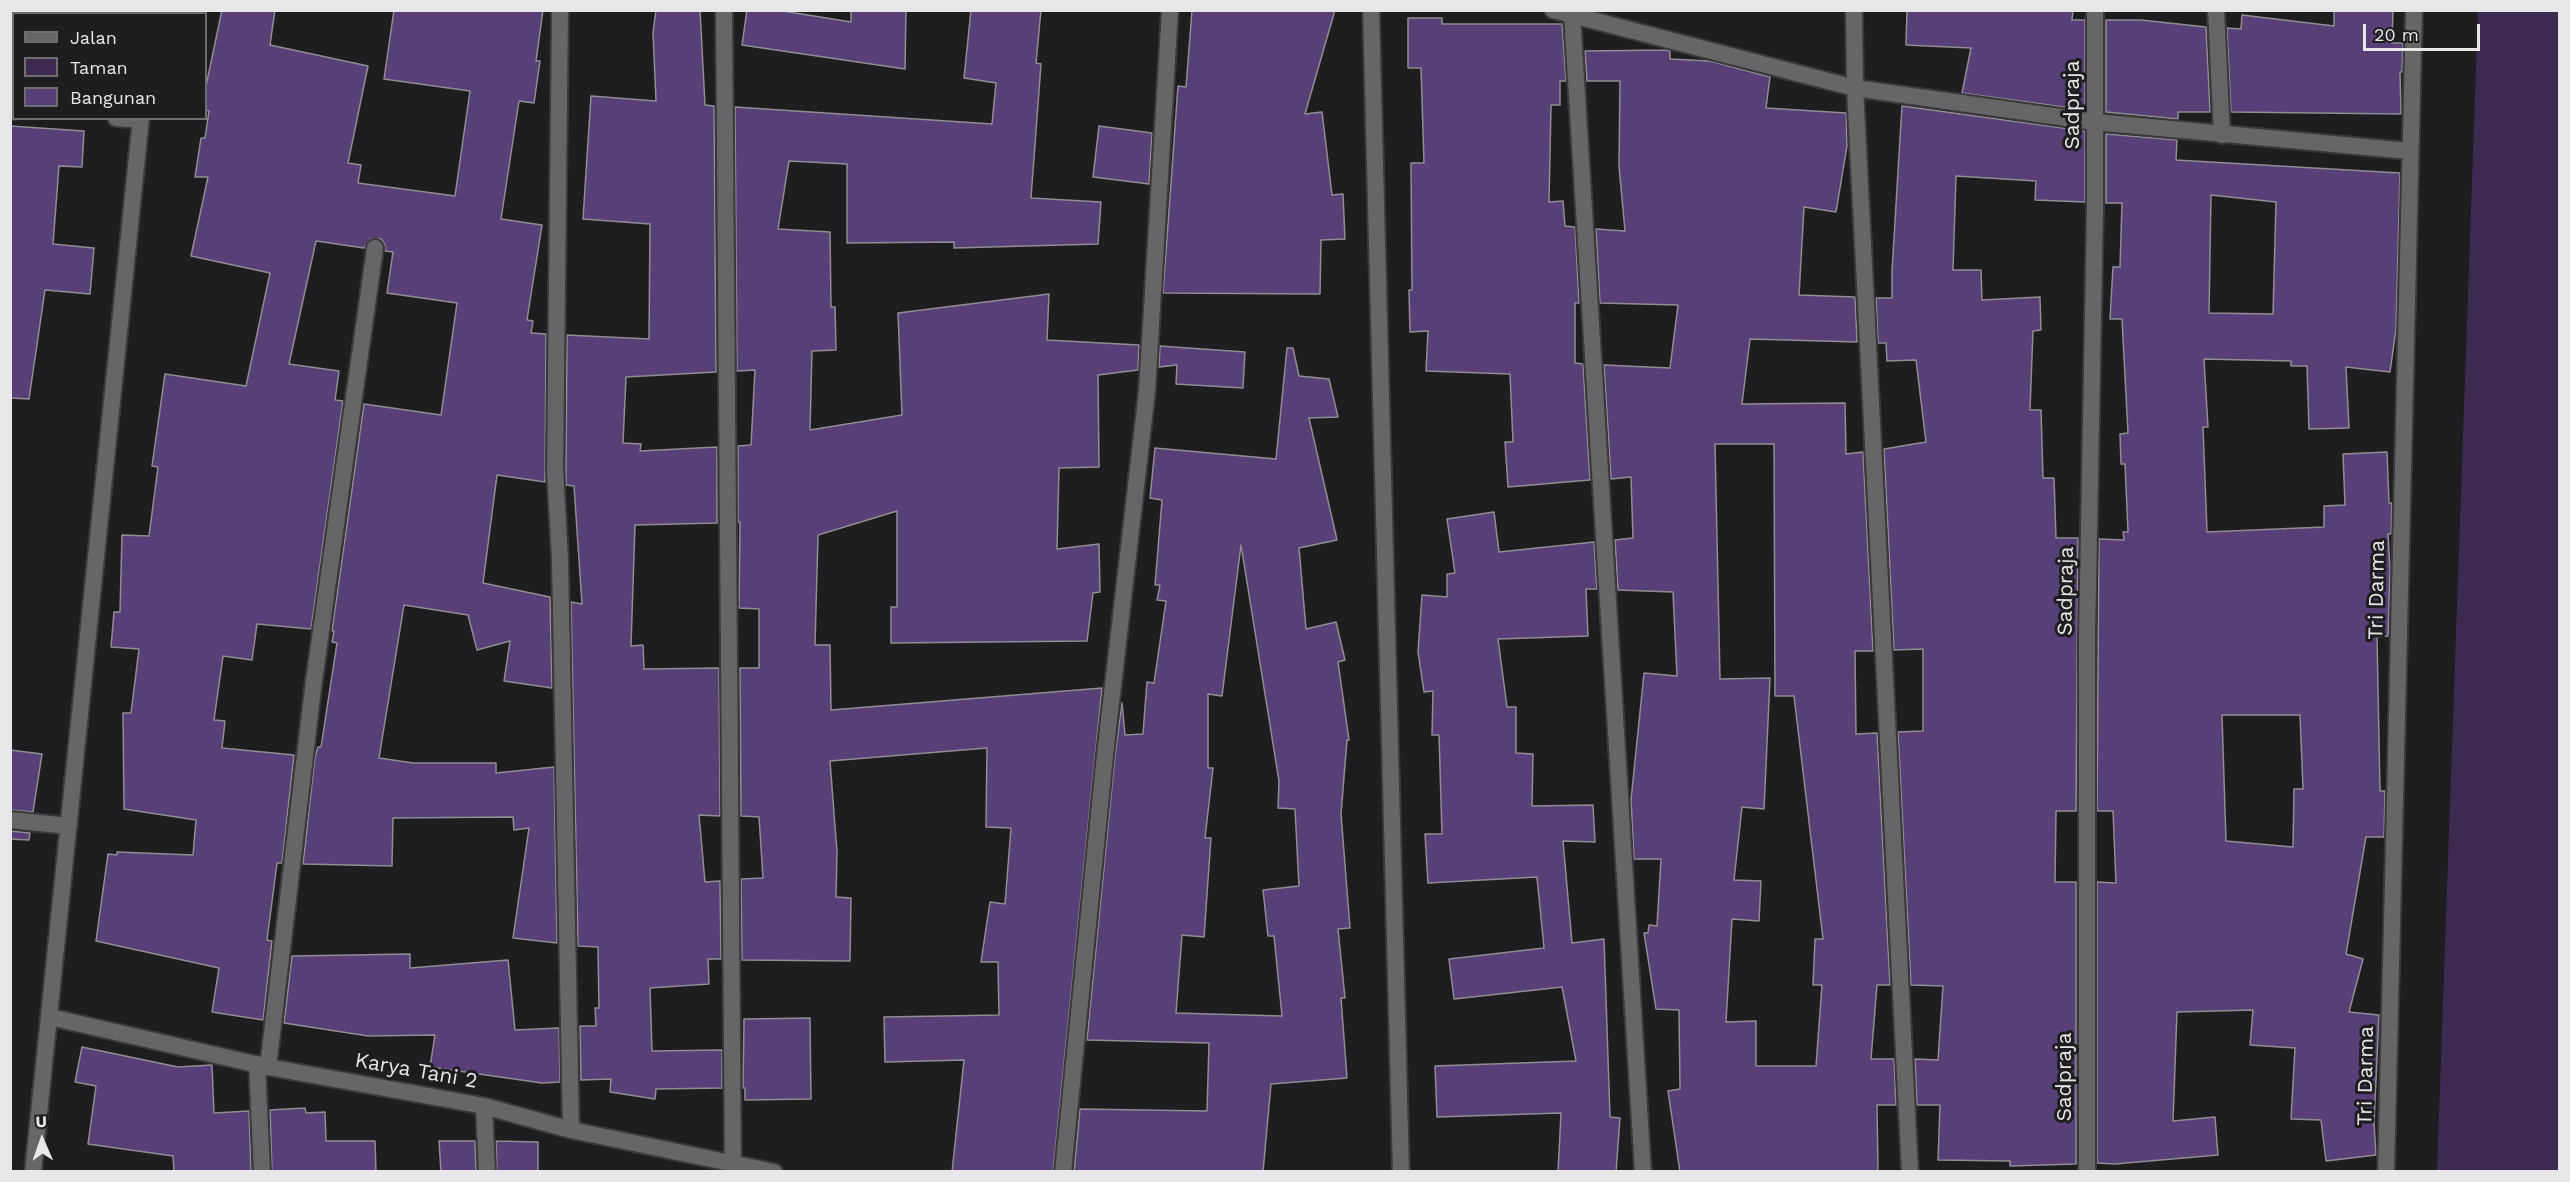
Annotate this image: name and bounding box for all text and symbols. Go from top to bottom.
legend [12,12,207,120]
scale bar [2366,12,2483,50]
text: 20 m [2374,24,2419,45]
text: Jalan [70,27,117,48]
text: Taman [70,57,128,78]
street label: Sadpraja [2060,60,2086,150]
text: Bangunan [70,87,156,108]
street label: Tri Darma [2364,540,2390,640]
street label: Sadpraja [2053,546,2079,636]
street label: Tri Darma [2353,1026,2379,1126]
street label: Sadpraja [2052,1032,2078,1122]
street label: Karya Tani 2 [353,1048,479,1094]
north arrow [12,1110,72,1170]
text: U [35,1112,47,1131]

